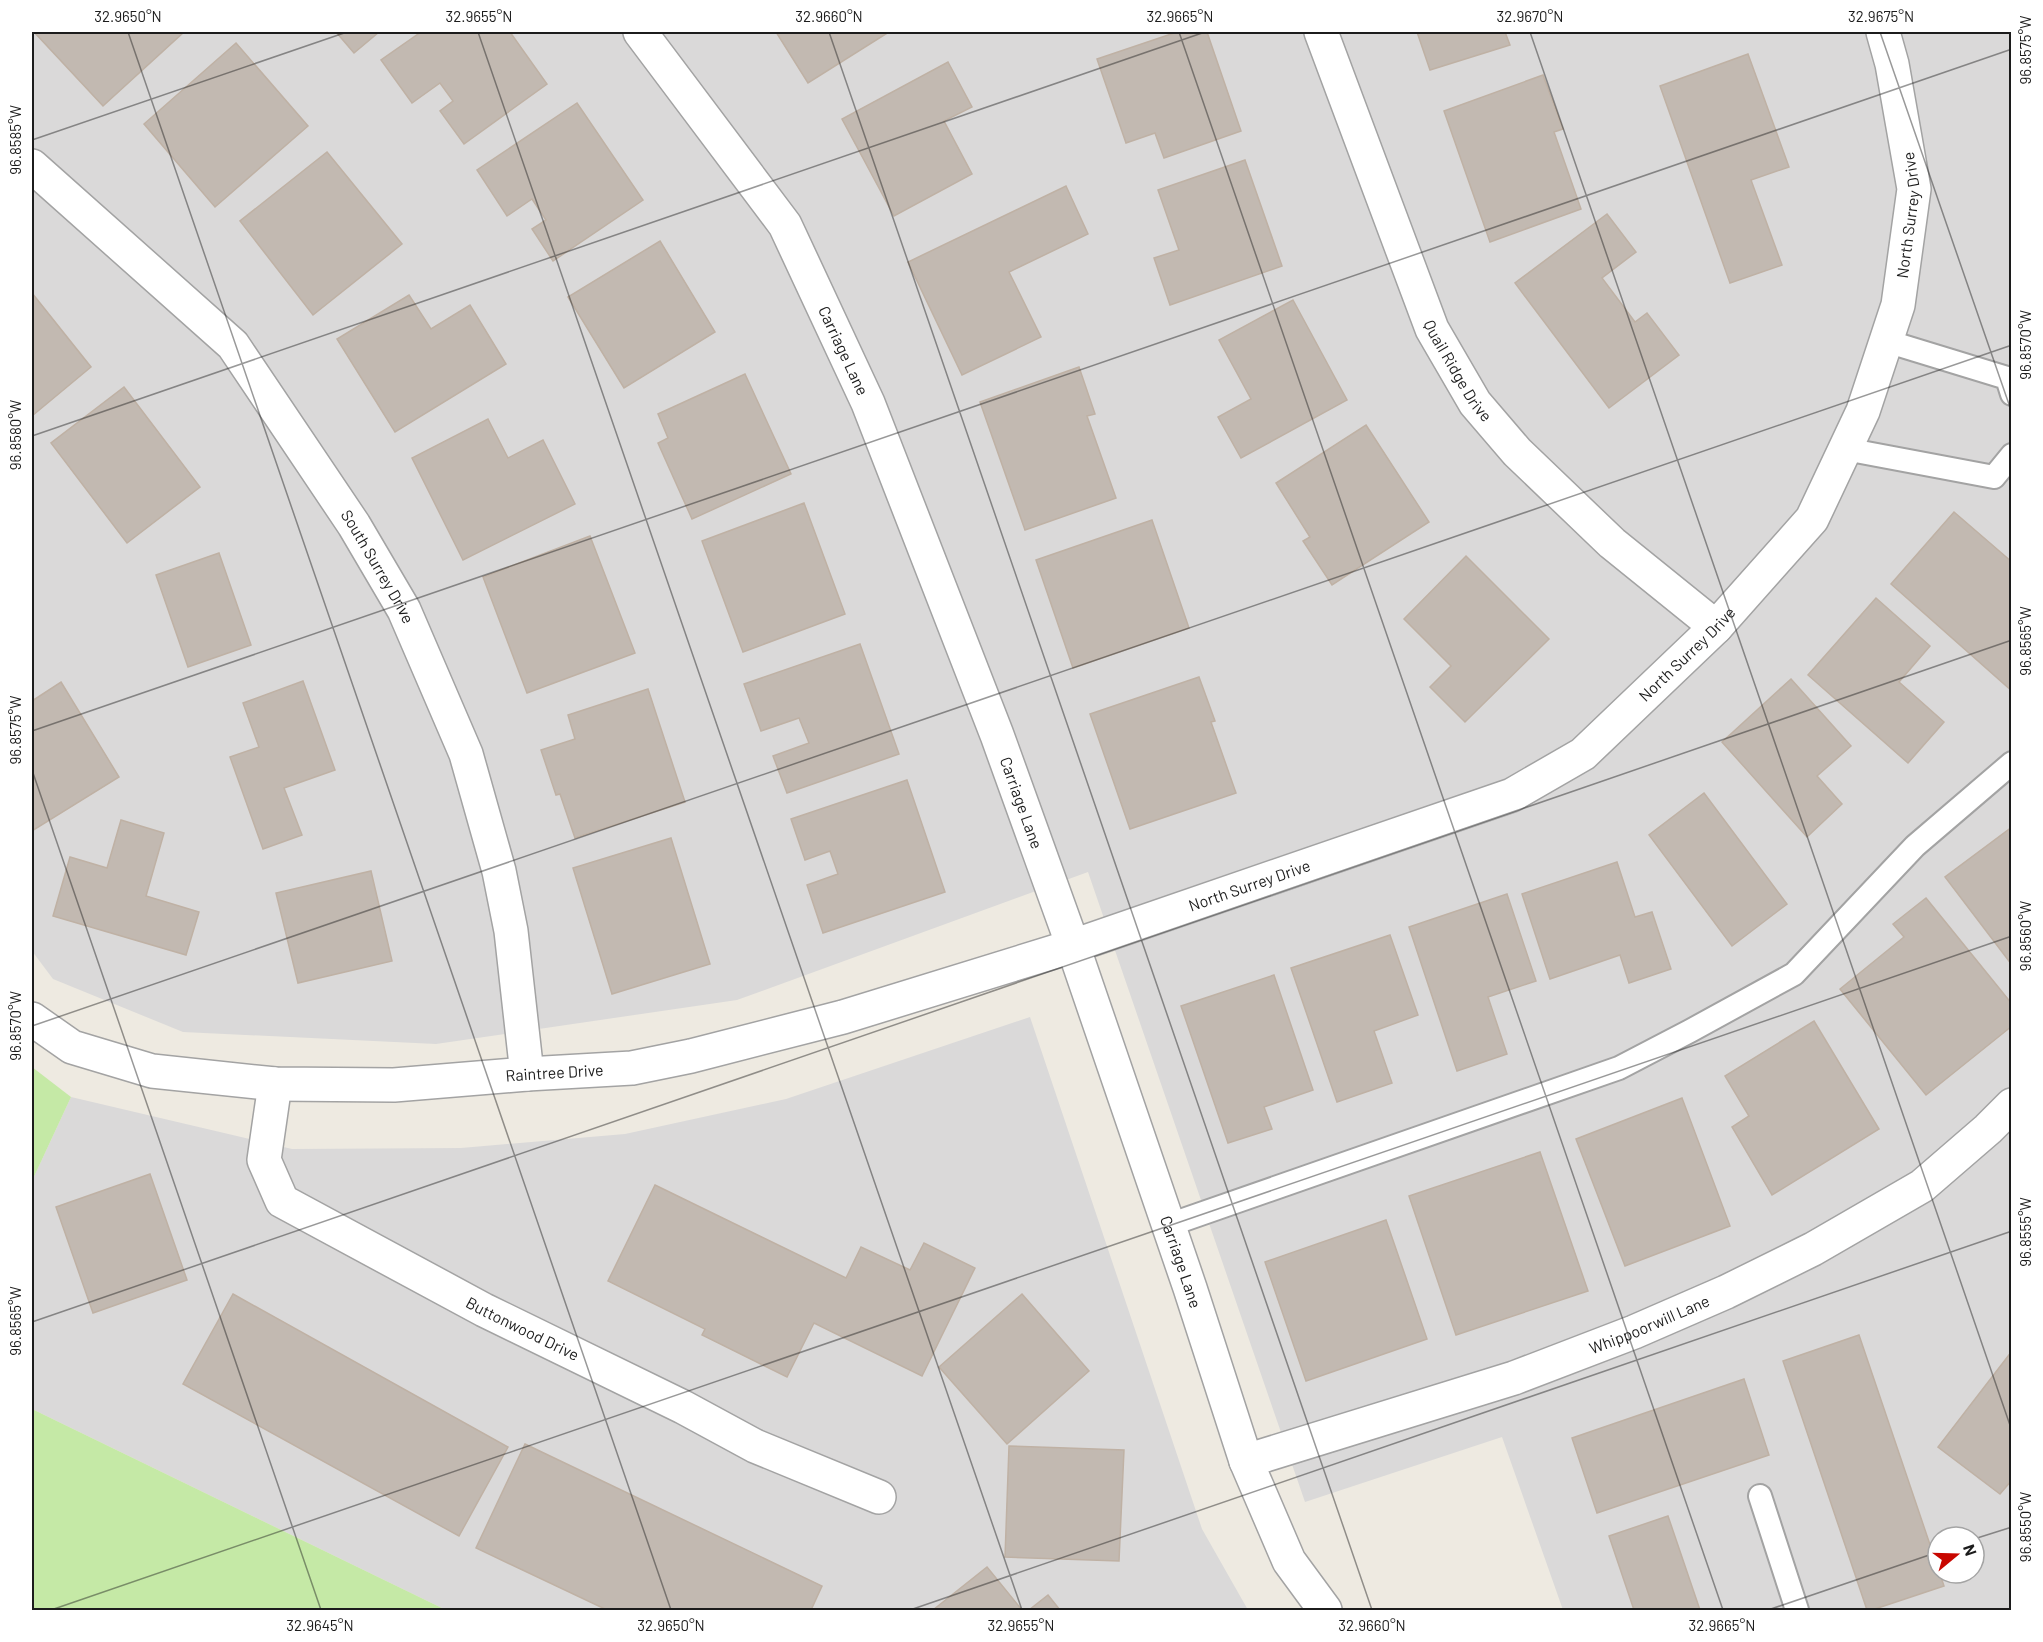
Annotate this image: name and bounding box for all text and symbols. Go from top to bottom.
text: 32.9650°N [94,7,162,25]
text: 32.9655°N [446,7,512,25]
text: 32.9660°N [795,7,863,25]
text: 32.9665°N [1147,7,1213,25]
text: 32.9670°N [1497,7,1563,25]
text: 32.9675°N [1848,7,1914,25]
text: 96.8575°W [2016,16,2034,84]
text: 96.8585°W [6,105,24,175]
street label: North Surrey Drive [1892,151,1923,279]
street label: Carriage Lane [815,303,873,398]
text: 96.8570°W [2016,310,2034,380]
street label: Quail Ridge Drive [1420,317,1496,425]
text: 96.8580°W [6,400,24,470]
street label: South Surrey Drive [337,506,419,626]
street label: North Surrey Drive [1634,602,1739,705]
text: 96.8565°W [2016,606,2034,676]
text: 96.8575°W [6,696,24,764]
street label: Carriage Lane [997,754,1047,851]
street label: North Surrey Drive [1186,855,1313,915]
text: 96.8560°W [2016,901,2034,971]
text: 96.8570°W [6,991,24,1061]
street label: Raintree Drive [505,1060,604,1085]
text: 96.8555°W [2016,1197,2034,1267]
street label: Carriage Lane [1157,1213,1206,1310]
text: 96.8565°W [6,1286,24,1356]
street label: Whippoorwill Lane [1586,1290,1712,1357]
street label: Buttonwood Drive [463,1292,582,1364]
text: 96.8550°W [2016,1492,2034,1562]
north arrow [1926,1525,1986,1585]
text: N [1960,1542,1981,1558]
text: 32.9645°N [286,1616,354,1634]
text: 32.9650°N [637,1616,705,1634]
text: 32.9655°N [988,1616,1054,1634]
text: 32.9660°N [1338,1616,1406,1634]
text: 32.9665°N [1689,1616,1755,1634]

